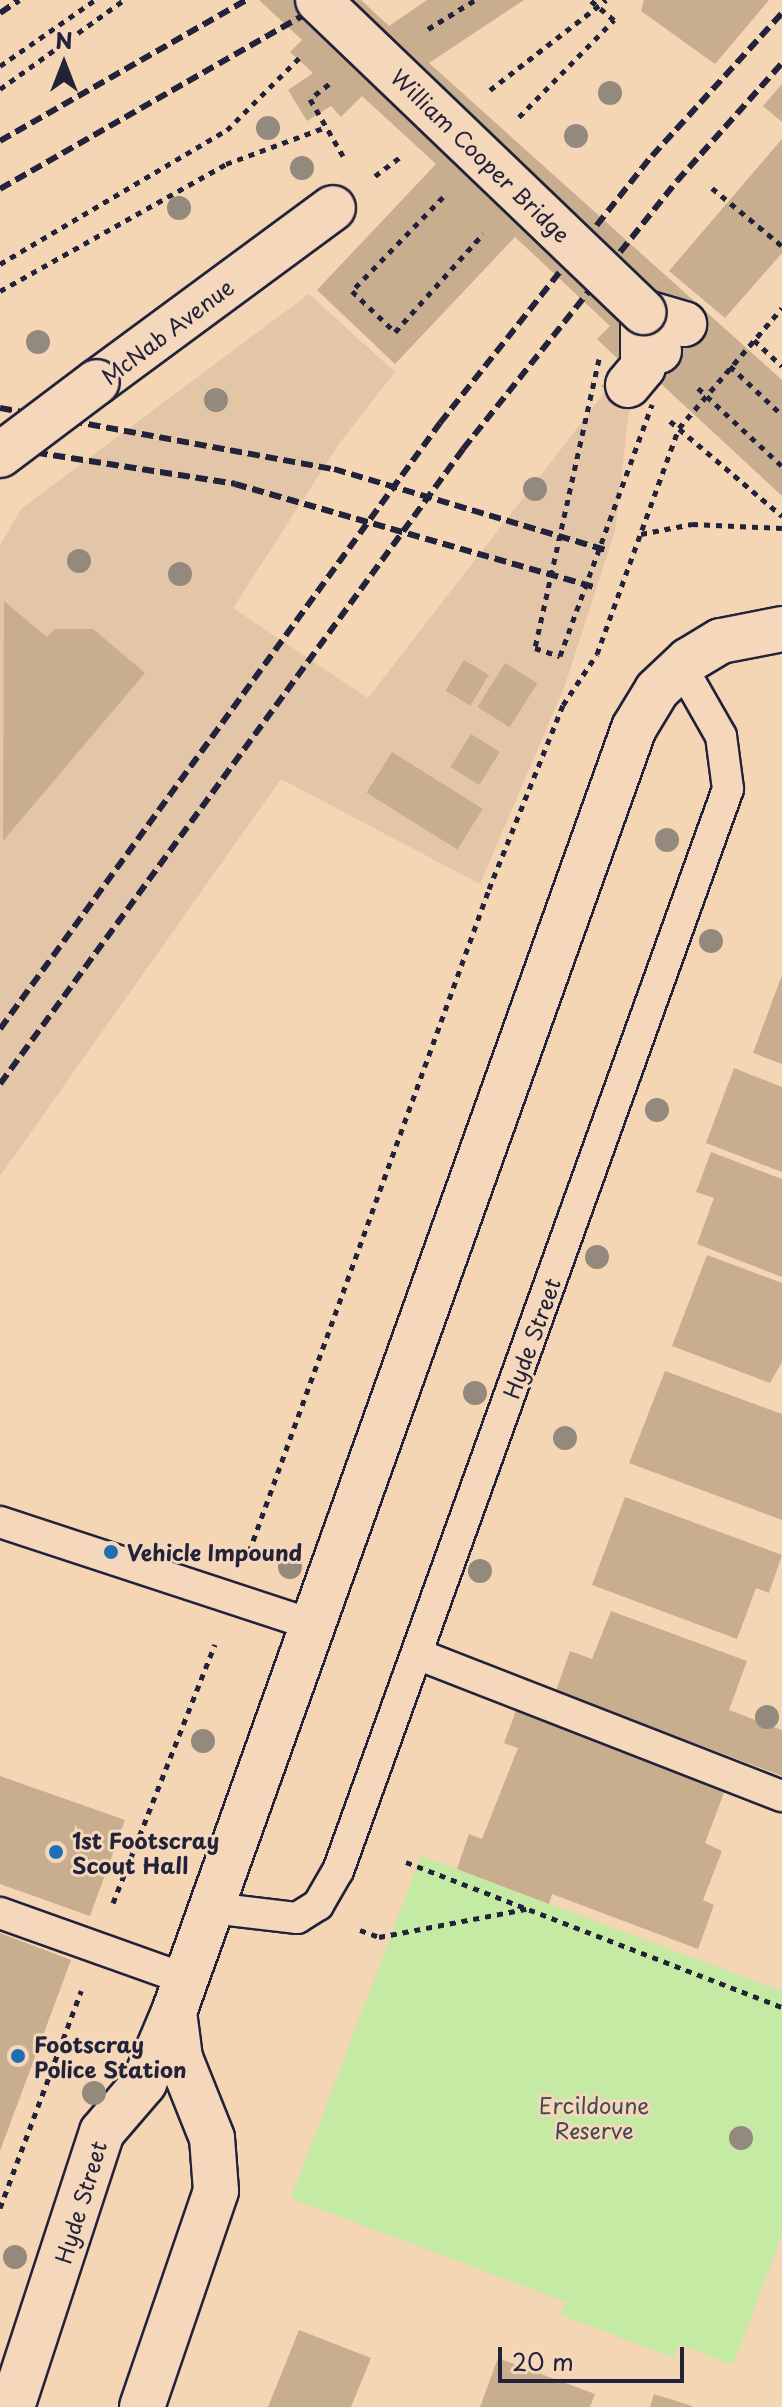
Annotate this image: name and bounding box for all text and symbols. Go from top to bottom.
text: N [55,23,73,56]
north arrow [24,24,104,104]
street label: William Cooper Bridge [386,63,576,247]
street label: McNab Avenue [96,273,238,389]
street label: Hyde Street [497,1274,565,1402]
place label: Vehicle Impound [127,1539,305,1565]
marker: Vehicle Impound [102,1543,120,1561]
place label: 1st Footscray Scout Hall [72,1826,221,1878]
marker: 1st Footscray Scout Hall [47,1843,65,1861]
place label: Footscray Police Station [34,2030,188,2082]
marker: Footscray Police Station [9,2047,27,2065]
park label: Ercildoune Reserve [539,2091,649,2142]
street label: Hyde Street [49,2138,111,2266]
scale bar [502,2331,688,2381]
text: 20 m [512,2343,574,2379]

